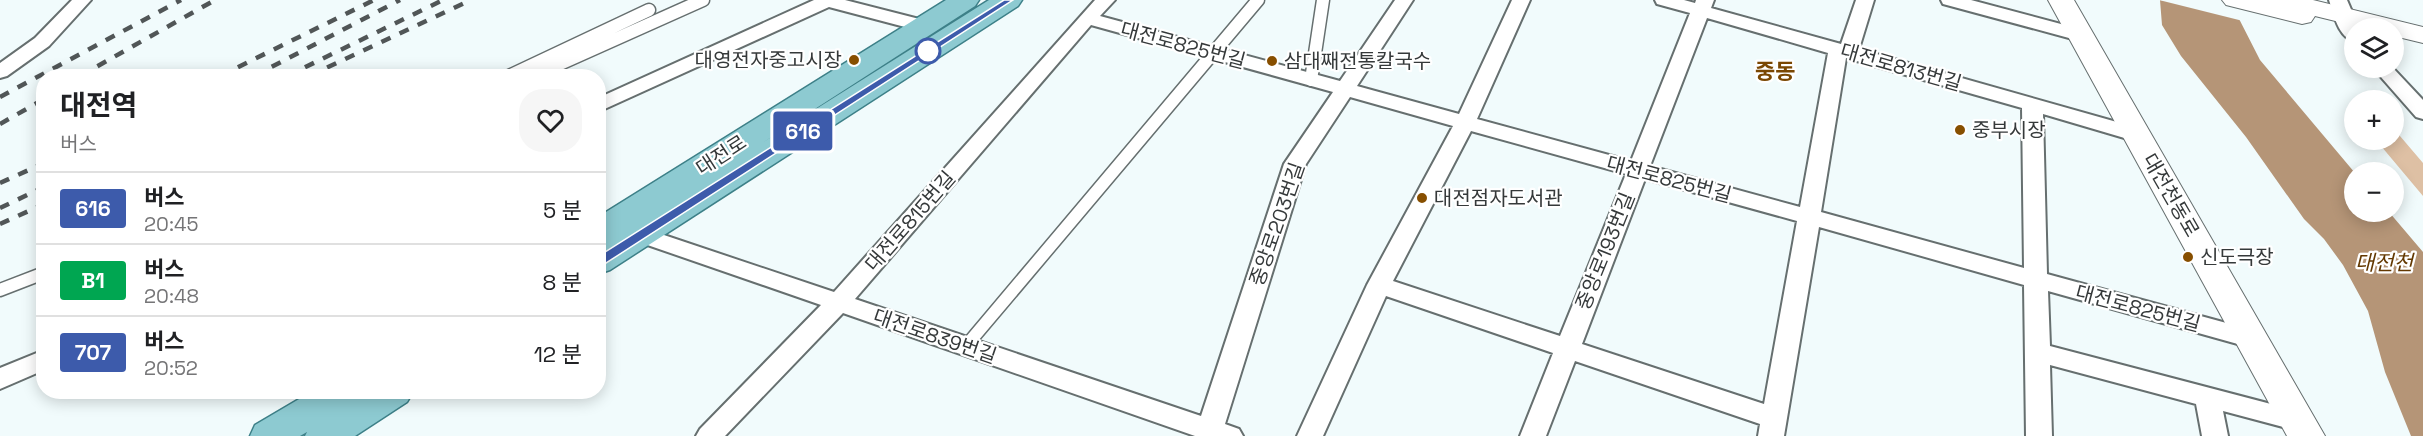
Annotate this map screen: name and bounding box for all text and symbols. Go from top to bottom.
street label: 대전로825번길 [1118,16,1248,74]
map controls [2344,18,2404,222]
button: layers [2344,18,2404,78]
street label: 대전로813번길 [1837,37,1965,97]
unlabelled marker [915,38,941,64]
place label: 대영전자중고시장 [695,47,842,73]
place label: 삼대째전통칼국수 [1284,48,1431,74]
marker: 대영전자중고시장 [847,53,861,67]
marker: 삼대째전통칼국수 [1265,54,1279,68]
district label: 중동 [1755,57,1795,85]
text: 대전역 [60,87,137,123]
button: heart [519,89,582,152]
button: + [2344,90,2404,150]
line badge: 616 [768,112,838,150]
place label: 중부시장 [1972,117,2046,143]
text: 616 [785,118,821,145]
marker: 중부시장 [1953,123,1967,137]
street label: 대전로 [691,129,751,181]
text: 버스 [60,131,97,157]
street label: 대전천동로 [2137,149,2205,241]
street label: 대전로825번길 [1604,150,1734,208]
street label: 중앙로203번길 [1244,159,1310,289]
button: − [2344,162,2404,222]
street label: 대전로815번길 [859,165,961,277]
text: 버스 [144,183,184,211]
place label: 대전점자도서관 [1434,185,1563,211]
street label: 중앙로193번길 [1570,188,1640,314]
marker: 대전점자도서관 [1415,191,1429,205]
text: 616 [75,195,111,222]
text: 5 분 [543,196,582,224]
text: 20:45 [144,211,198,237]
place label: 신도극장 [2200,244,2274,270]
water label: 대전천 [2355,249,2416,276]
marker: 신도극장 [2181,250,2195,264]
text: 버스 [144,255,184,283]
text: B1 [81,267,105,294]
text: 8 분 [542,268,582,296]
street label: 대전로825번길 [2073,279,2203,337]
text: 20:48 [144,283,199,309]
street label: 대전로839번길 [870,303,1000,369]
text: 버스 [144,327,184,355]
text: 707 [75,339,111,366]
text: 12 분 [534,340,582,368]
text: 20:52 [144,355,198,381]

